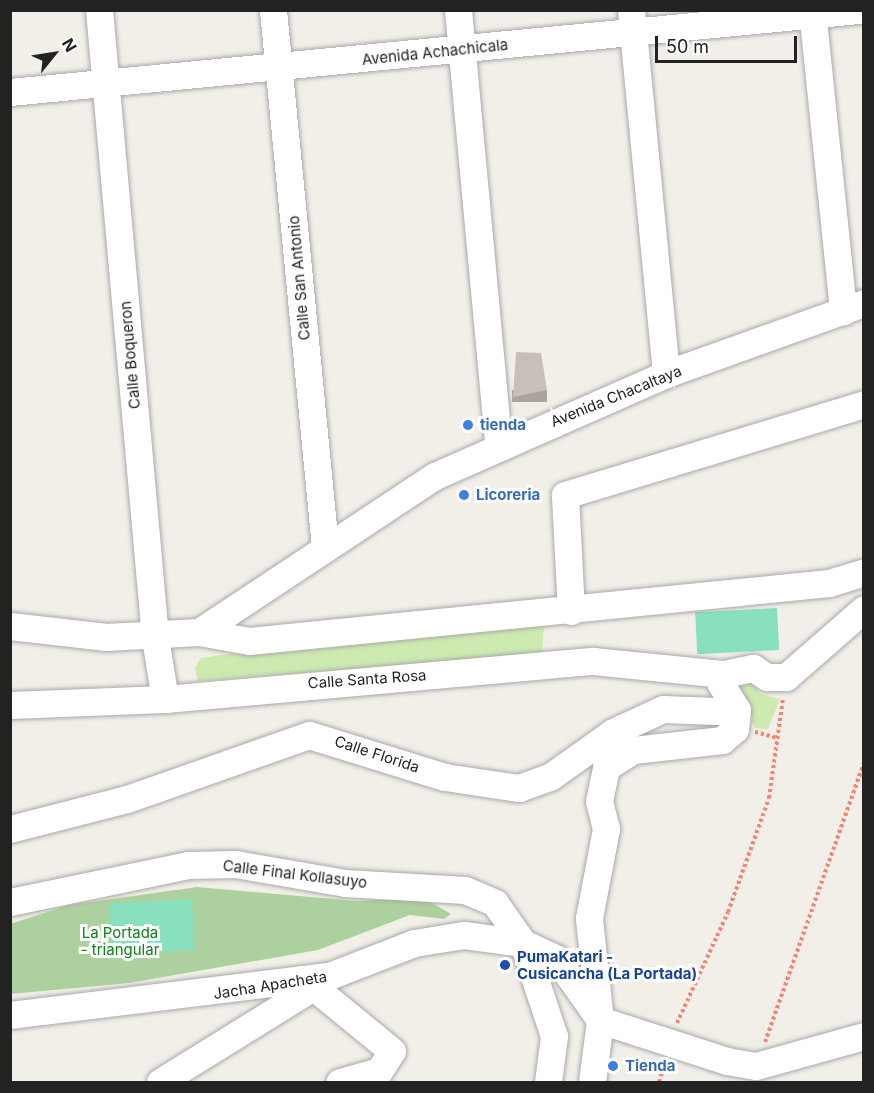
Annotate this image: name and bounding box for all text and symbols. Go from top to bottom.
north arrow [24,24,84,84]
scale bar [658,24,800,62]
text: N [58,35,81,55]
street label: Avenida Achachicala [361,35,509,69]
text: 50 m [666,36,709,57]
street label: Calle San Antonio [285,215,313,341]
street label: Calle Boqueron [116,300,144,410]
street label: Avenida Chacaltaya [548,361,684,431]
place label: tienda [480,416,526,434]
marker: tienda [461,418,475,432]
place label: Licoreria [476,486,540,504]
marker: Licoreria [457,488,471,502]
street label: Calle Santa Rosa [307,666,427,692]
street label: Calle Florida [332,732,422,776]
street label: Calle Final Kollasuyo [222,856,368,892]
park label: La Portada - triangular [81,923,159,958]
place label: PumaKatari - Cusicancha (La Portada) [517,947,697,982]
marker: PumaKatari - Cusicancha (La Portada) [498,958,512,972]
street label: Jacha Apacheta [212,967,328,1003]
place label: Tienda [625,1057,676,1075]
marker: Tienda [606,1059,620,1073]

